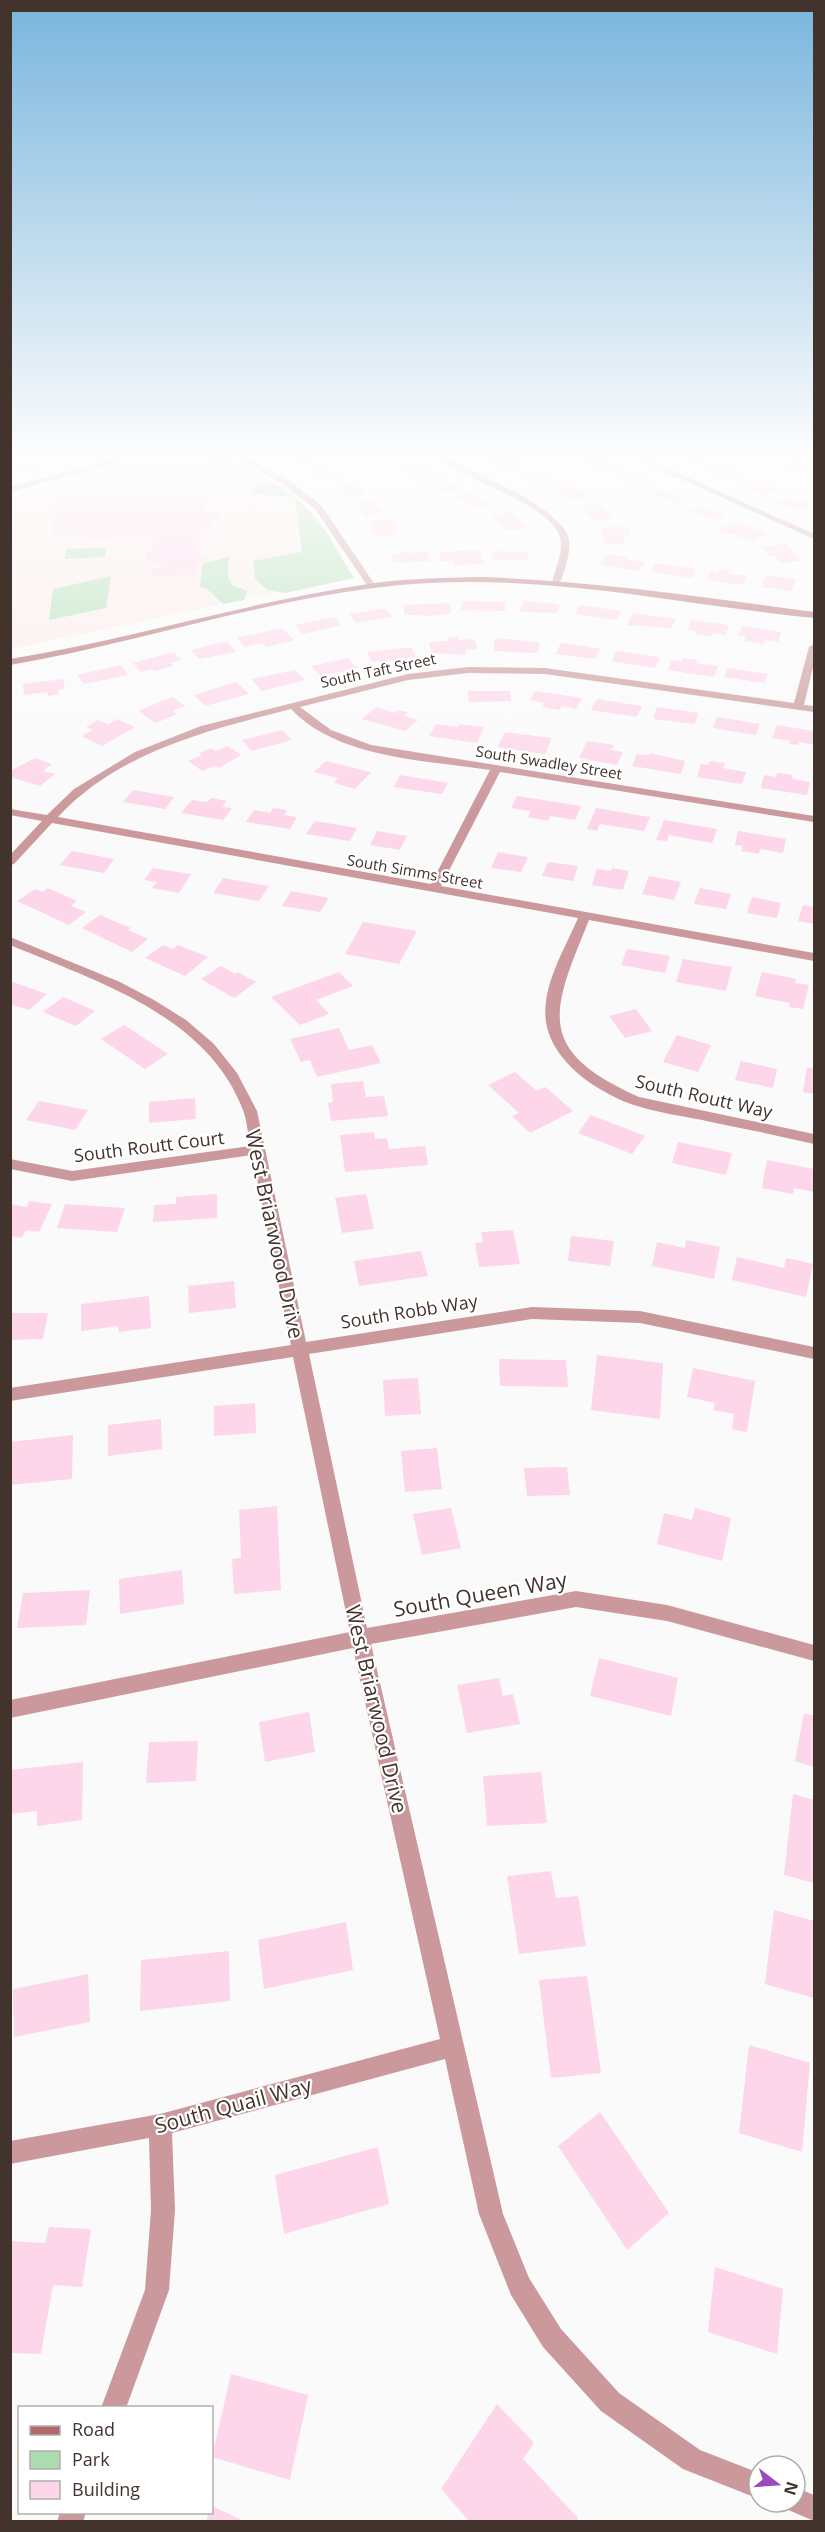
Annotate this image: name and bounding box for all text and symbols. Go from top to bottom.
street label: South Taft Street [318,648,438,692]
street label: South Swadley Street [474,741,624,783]
street label: South Simms Street [345,849,485,893]
street label: South Routt Way [633,1069,776,1124]
street label: South Routt Court [72,1125,226,1167]
street label: West Briarwood Drive [239,1127,311,1341]
street label: South Robb Way [339,1288,480,1334]
street label: South Queen Way [391,1565,569,1623]
street label: West Briarwood Drive [339,1602,415,1816]
street label: South Quail Way [151,2070,315,2139]
legend [18,2406,213,2514]
text: Road [72,2417,115,2441]
text: Park [72,2447,110,2471]
north arrow [747,2454,807,2514]
text: Building [72,2477,140,2501]
text: N [779,2479,804,2498]

